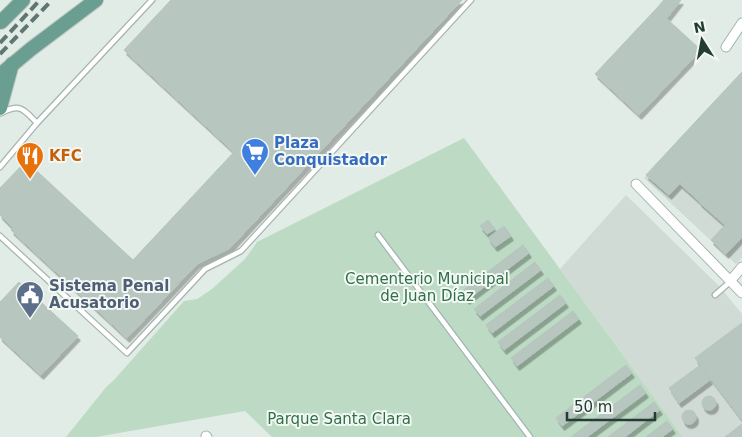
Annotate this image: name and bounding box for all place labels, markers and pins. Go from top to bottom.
place label: Plaza Conquistador [274,134,388,169]
supermarket icon: Plaza Conquistador [240,137,270,176]
restaurant icon: KFC [15,141,45,180]
place label: KFC [49,147,82,165]
place label: Sistema Penal Acusatorio [49,277,169,312]
public building icon: Sistema Penal Acusatorio [15,280,45,319]

